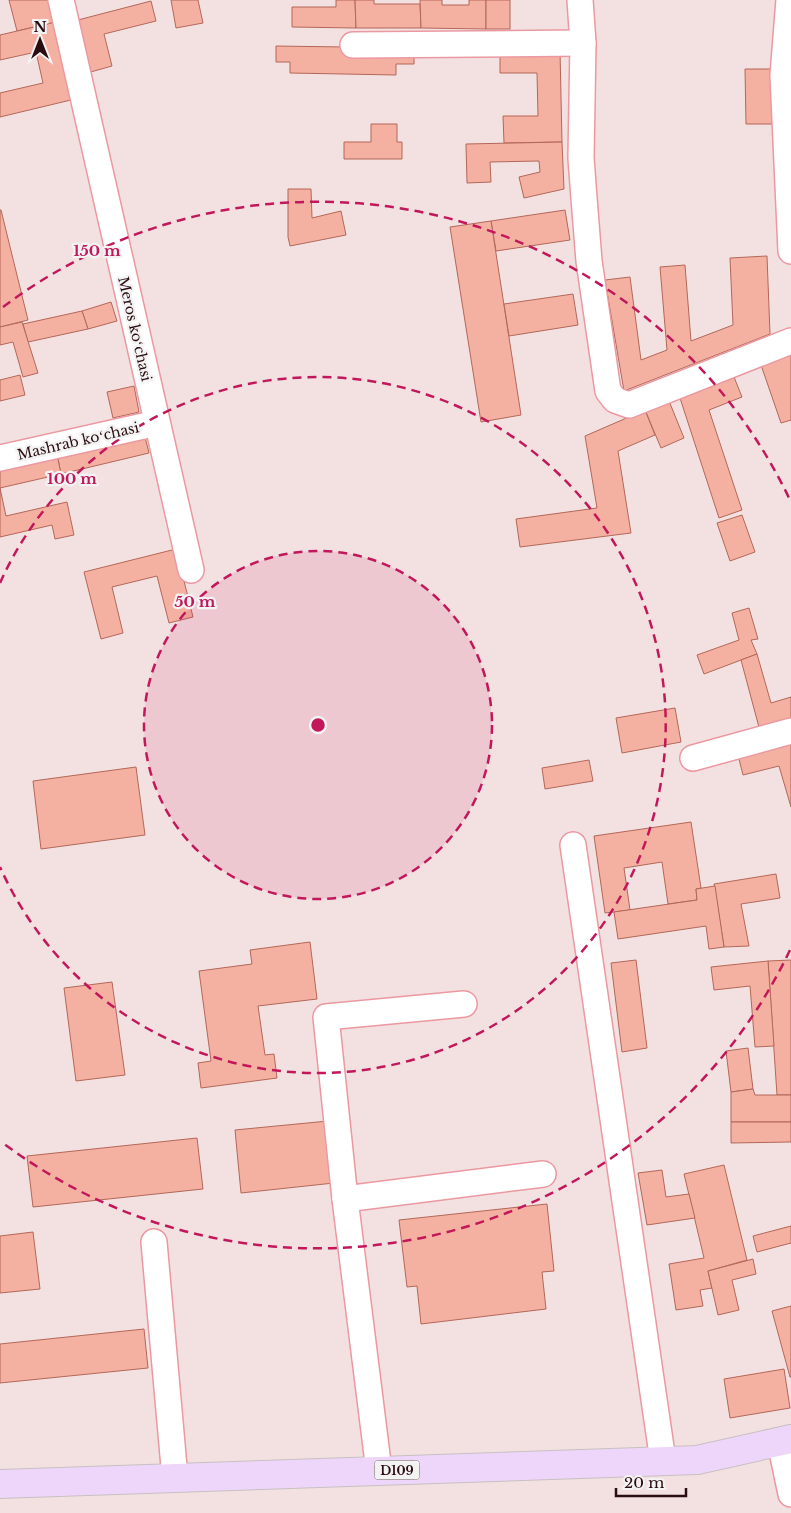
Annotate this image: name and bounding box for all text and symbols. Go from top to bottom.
north arrow [15,15,65,65]
text: N [33,18,47,36]
text: 150 m [73,241,121,260]
street label: Meros koʻchasi [114,275,156,383]
street label: Mashrab koʻchasi [15,418,141,464]
text: 100 m [47,469,97,488]
text: 50 m [175,592,216,611]
centre of rings [309,716,327,734]
road number: D109 [374,1460,420,1480]
scale bar [616,1466,686,1498]
text: 20 m [624,1473,664,1492]

